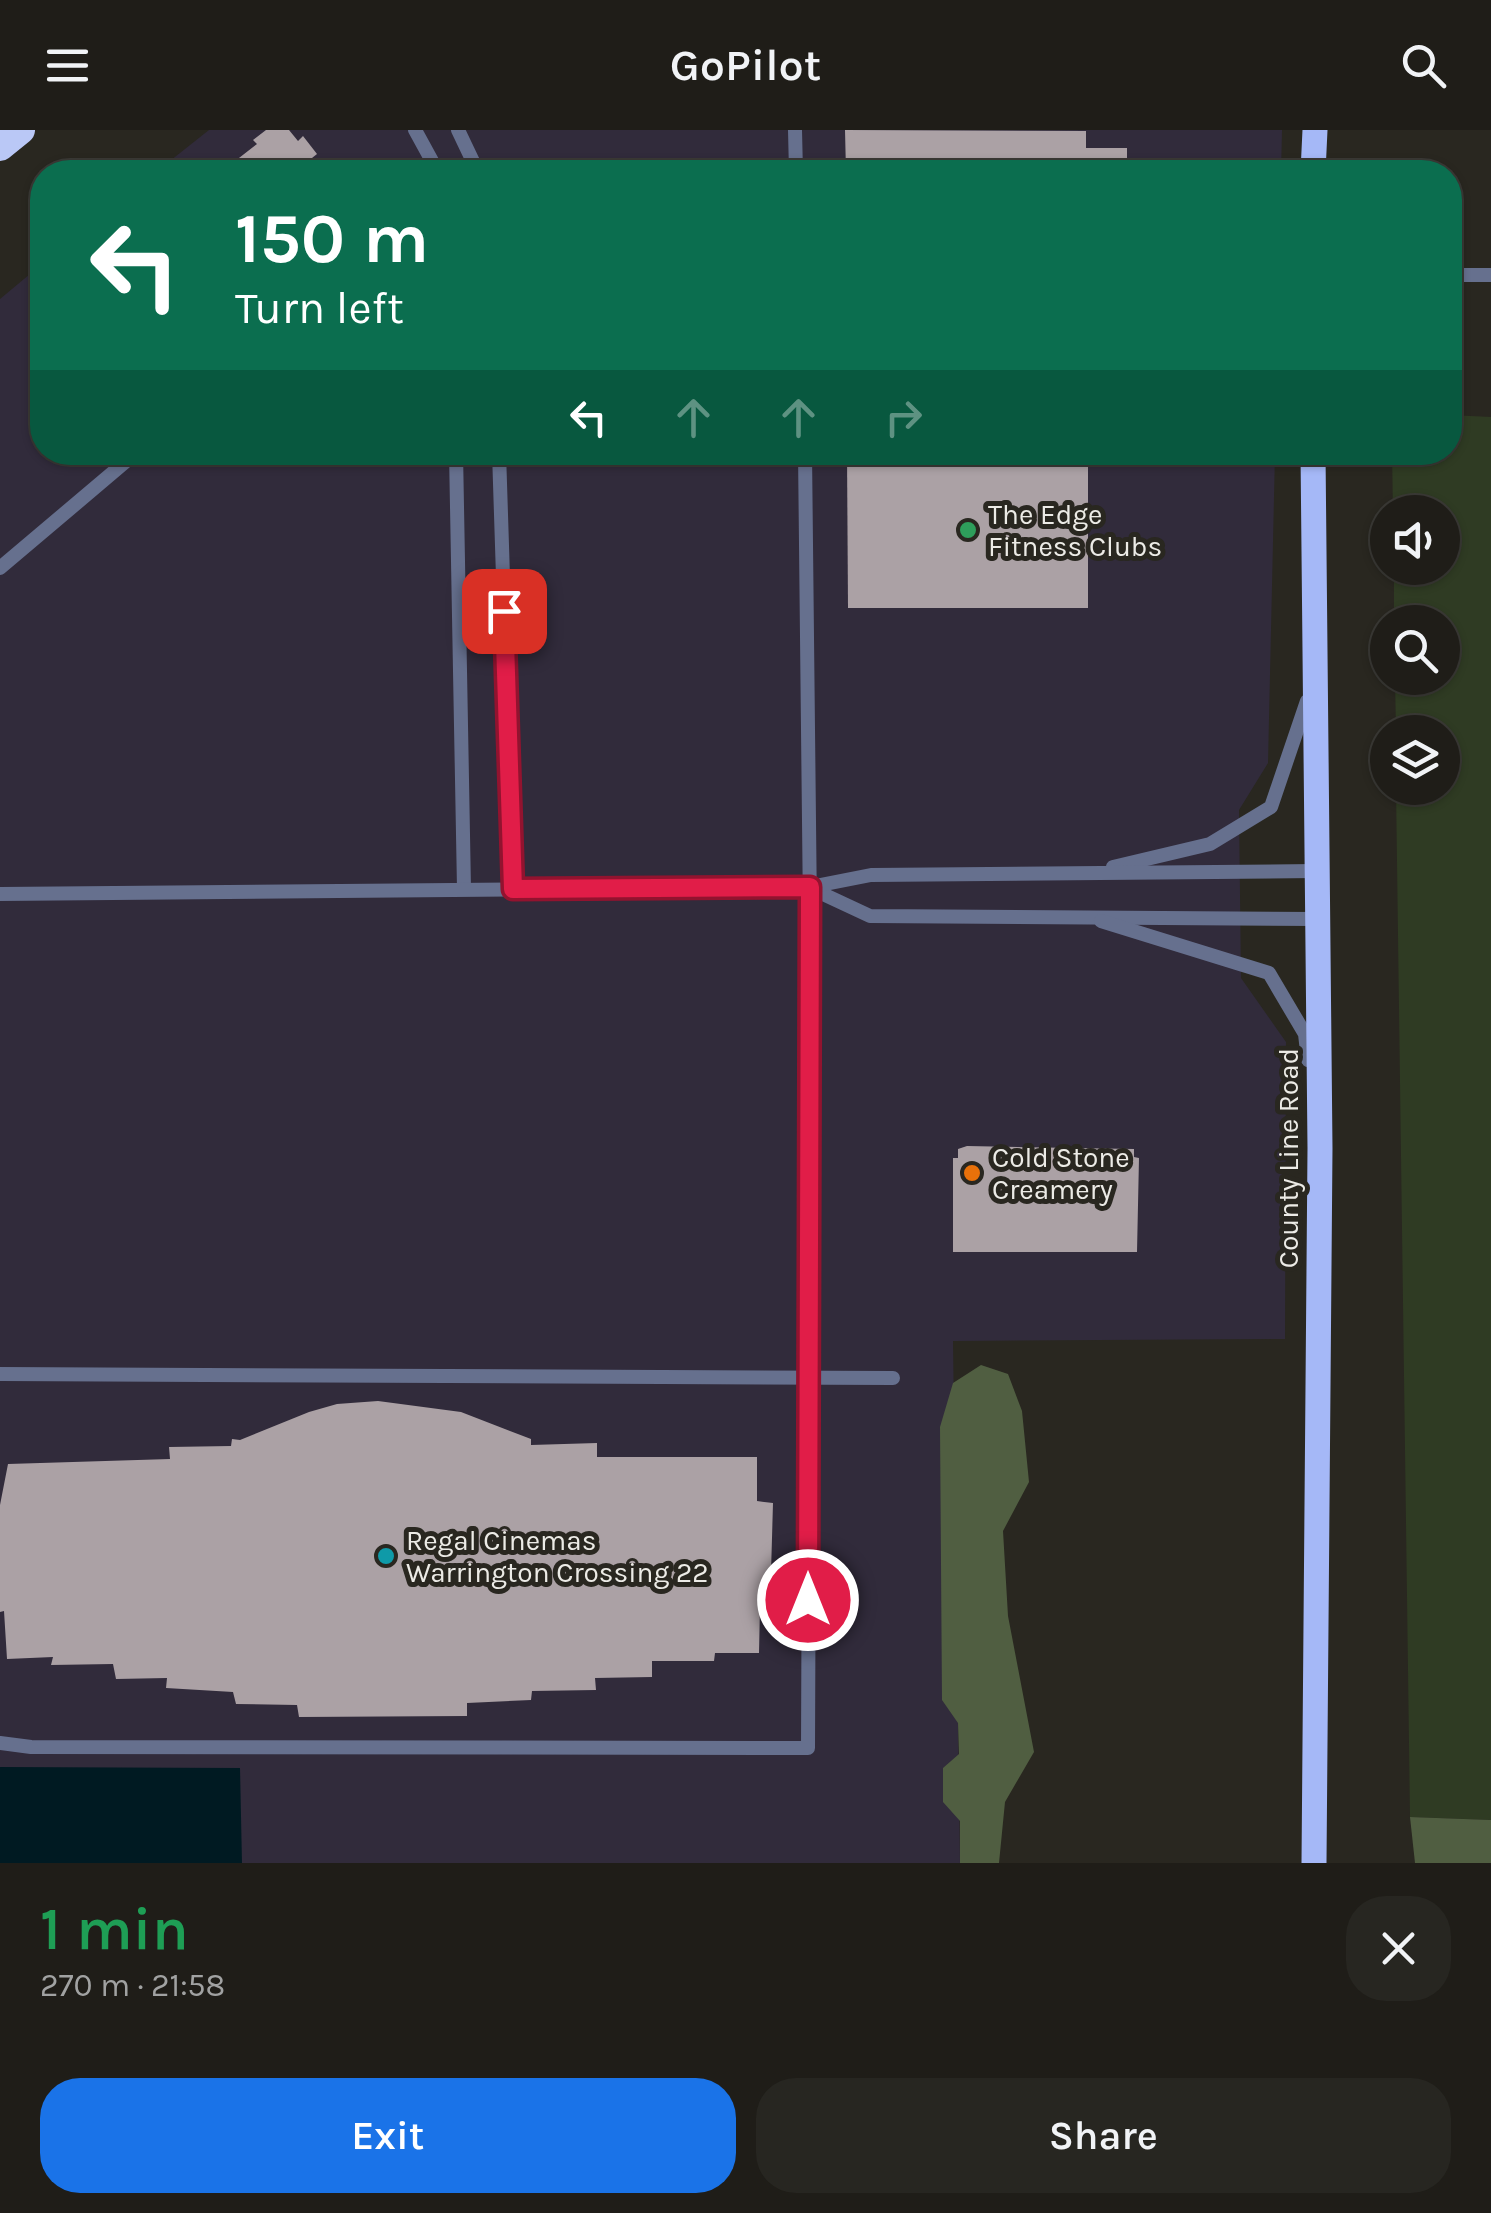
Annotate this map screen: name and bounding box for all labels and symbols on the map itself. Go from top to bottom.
place label: The Edge Fitness Clubs [988,498,1162,563]
marker: The Edge Fitness Clubs [957,519,979,541]
pin [462,569,547,654]
street label: County Line Road [1272,1048,1305,1268]
place label: Cold Stone Creamery [992,1141,1130,1206]
marker: Cold Stone Creamery [961,1162,983,1184]
place label: Regal Cinemas Warrington Crossing 22 [406,1524,708,1589]
marker: Regal Cinemas Warrington Crossing 22 [375,1545,397,1567]
position arrow [756,1548,860,1652]

